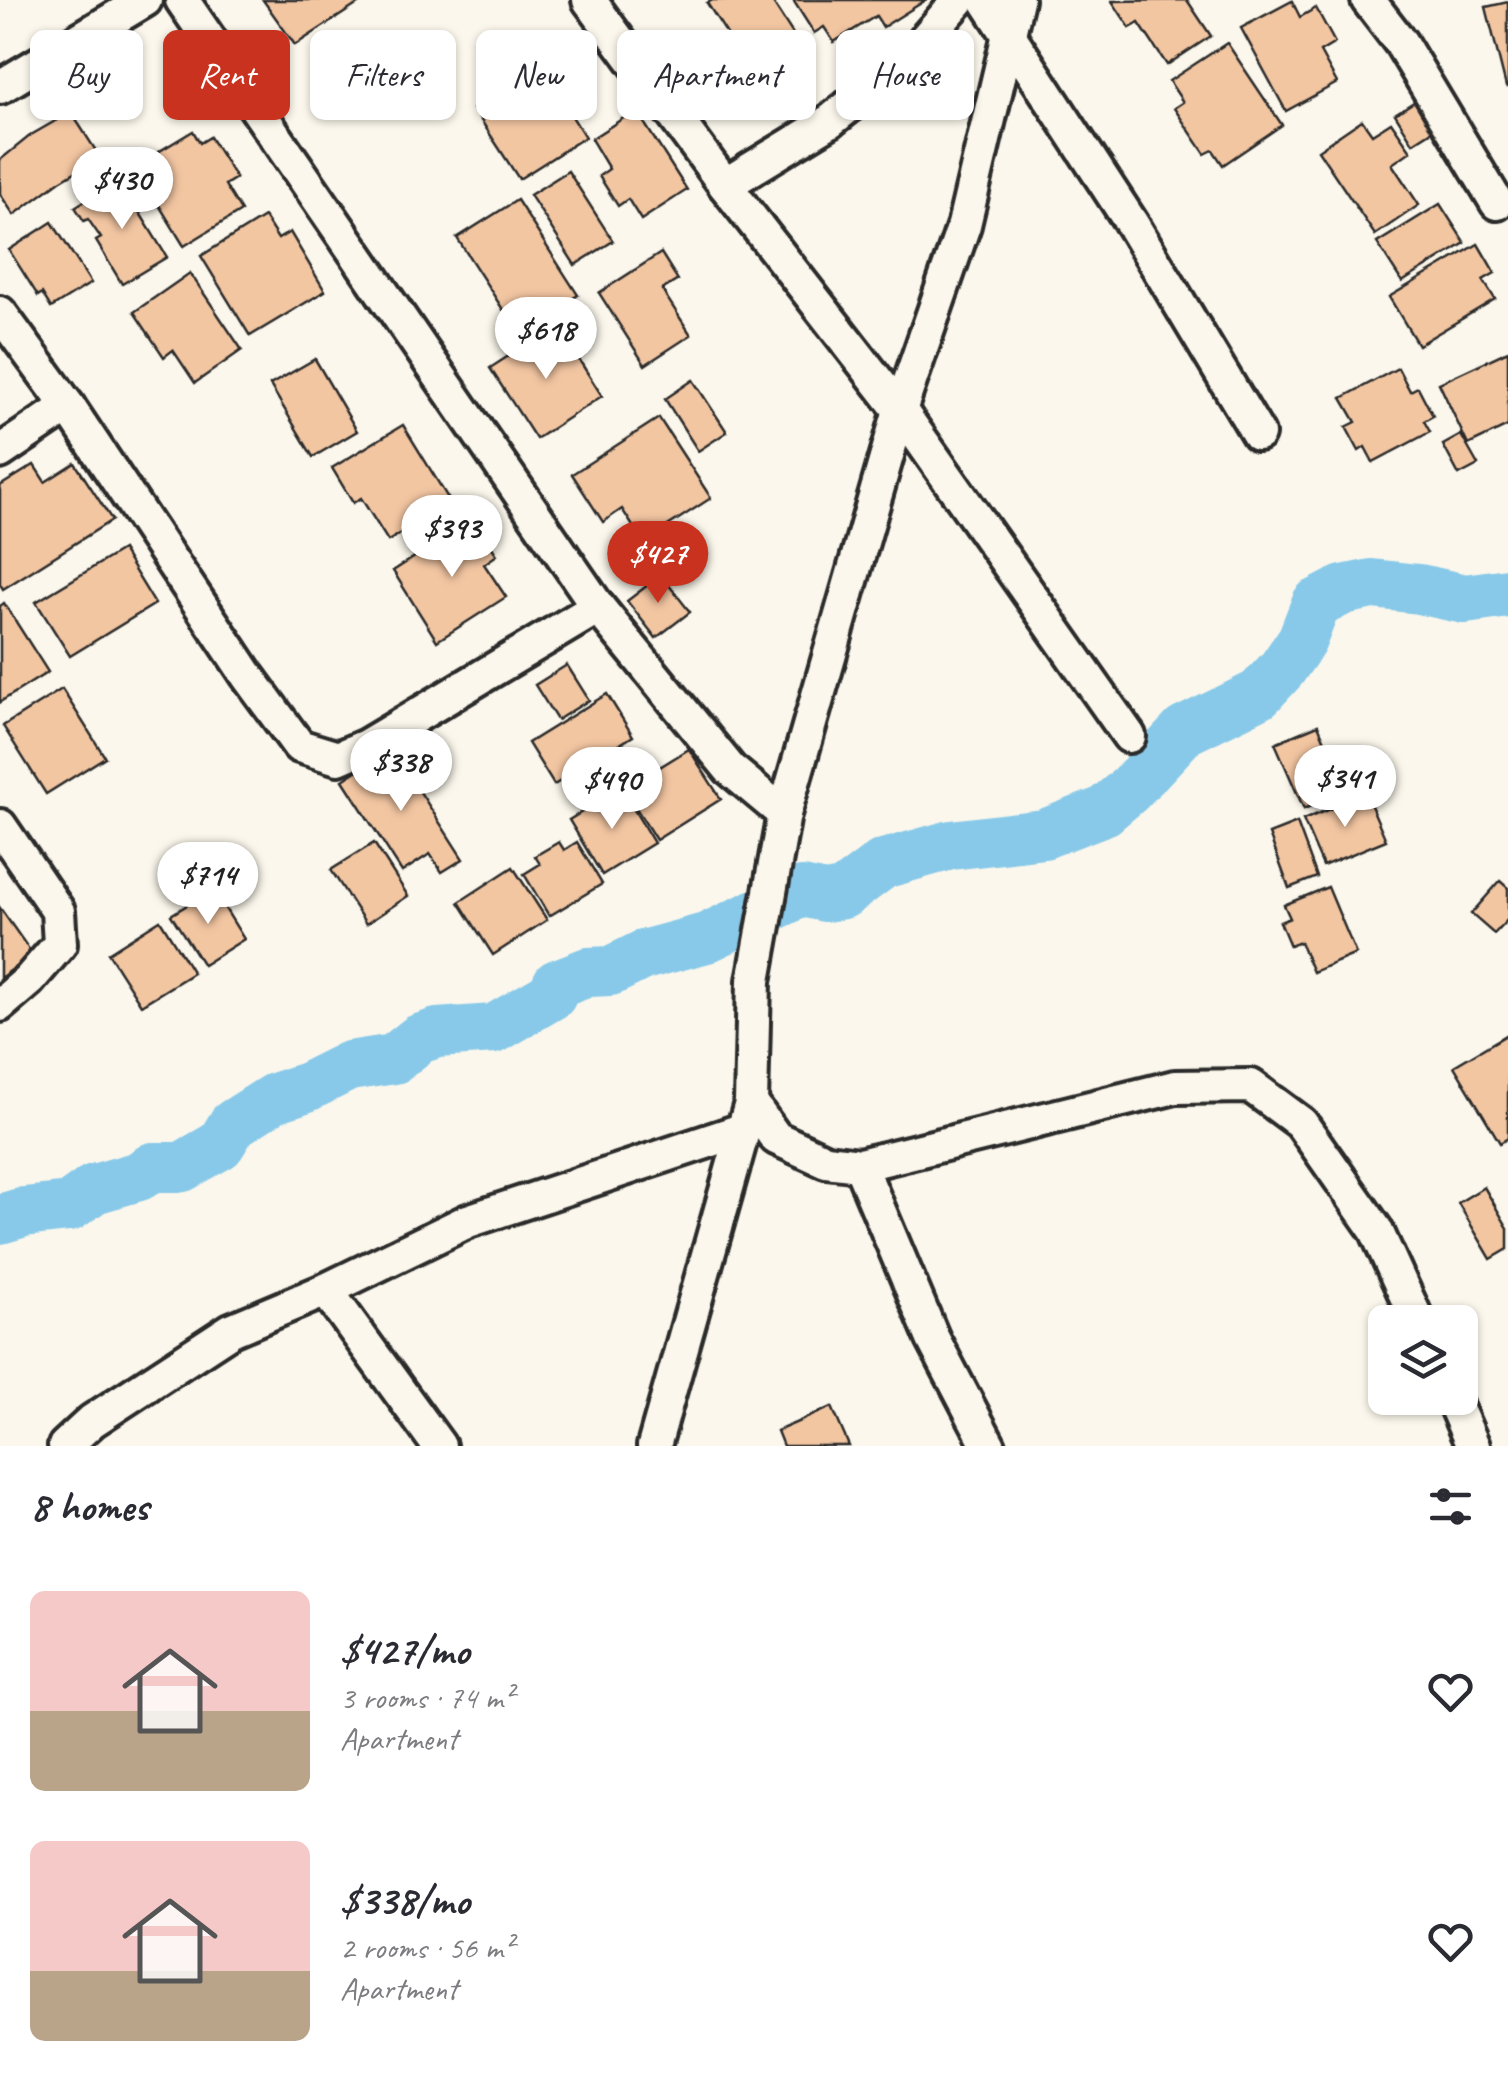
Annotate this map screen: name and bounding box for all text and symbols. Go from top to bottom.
chip: Buy [30,30,143,120]
chip: Rent [163,30,290,120]
chip: Filters [310,30,456,120]
chip: New [476,30,597,120]
chip: Apartment [617,30,816,120]
chip: House [836,30,974,120]
pin: $430 [63,147,181,232]
text: $430 [93,159,151,200]
pin: $618 [487,297,605,382]
text: $618 [517,309,575,350]
pin: $393 [393,495,511,580]
text: $393 [423,507,481,548]
pin: $427 [599,521,717,606]
text: $427 [629,533,687,574]
pin: $338 [342,729,460,814]
text: $338 [372,741,430,782]
pin: $341 [1286,745,1404,830]
pin: $490 [553,747,671,832]
text: $341 [1316,757,1374,798]
text: $490 [583,759,641,800]
pin: $714 [149,842,267,927]
text: $714 [179,854,237,895]
map controls [1368,1305,1478,1415]
button: layers [1368,1305,1478,1415]
icon: filters [1423,1479,1478,1534]
text: 8 homes [30,1480,149,1533]
text: $427/mo [340,1624,469,1677]
icon: home [110,1631,230,1751]
icon: heart [1423,1664,1478,1719]
text: 3 rooms · 74 m² [340,1677,513,1718]
text: Apartment [340,1718,458,1759]
text: $338/mo [340,1874,469,1927]
icon: home [110,1881,230,2001]
icon: heart [1423,1914,1478,1969]
text: 2 rooms · 56 m² [340,1927,513,1968]
text: Apartment [340,1968,458,2009]

